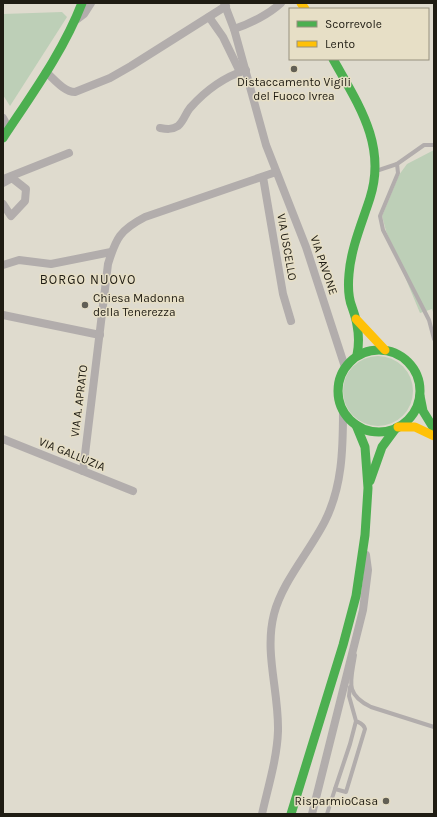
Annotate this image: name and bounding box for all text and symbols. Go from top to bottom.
legend [289,8,429,60]
text: Scorrevole [325,17,382,31]
text: Lento [325,37,355,51]
marker: Distaccamento Vigili del Fuoco Ivrea [289,64,299,74]
place label: Distaccamento Vigili del Fuoco Ivrea [237,75,351,103]
street label: VIA USCELLO [274,212,300,282]
street label: VIA PAVONE [307,233,341,297]
district label: BORGO NUOVO [40,272,136,287]
place label: Chiesa Madonna della Tenerezza [93,291,185,319]
marker: Chiesa Madonna della Tenerezza [80,300,90,310]
street label: VIA A. APRATO [68,364,90,438]
street label: VIA GALLUZIA [37,434,108,474]
place label: RisparmioCasa [295,794,378,808]
marker: RisparmioCasa [381,796,391,806]

